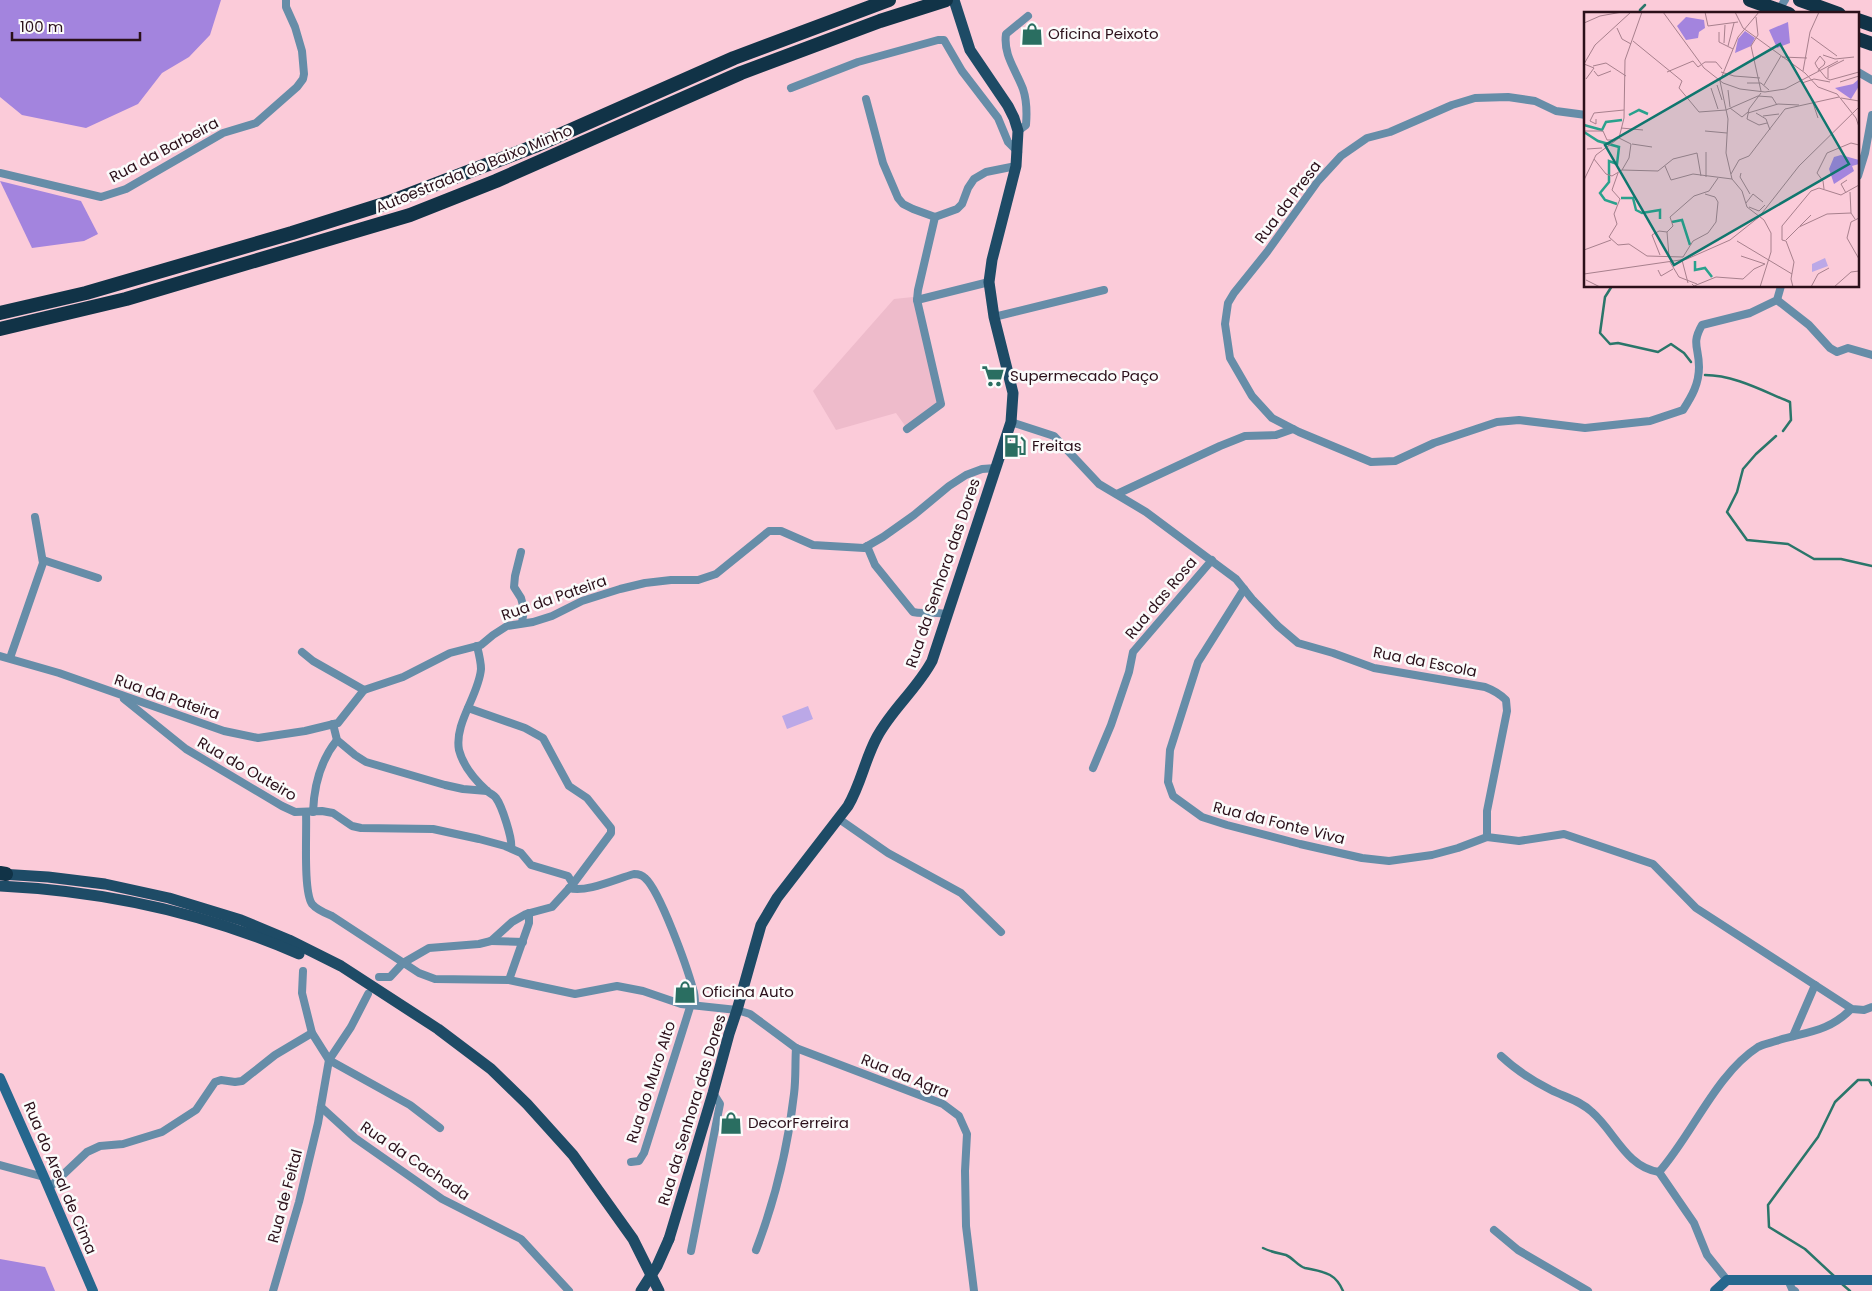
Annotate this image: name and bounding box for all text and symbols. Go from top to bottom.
scale bar [12,10,140,42]
inset map [1584,12,1860,288]
text: 100 m [20,16,63,37]
shop icon: Oficina Peixoto [1019,21,1045,47]
place label: Oficina Peixoto [1048,23,1158,44]
street label: Rua da Barbeira [105,112,222,187]
street label: Autoestrada do Baixo Minho [372,119,575,218]
street label: Rua da Presa [1250,156,1326,247]
supermarket icon: Supermecado Paço [980,363,1006,389]
place label: Supermecado Paço [1010,365,1159,386]
fuel station icon: Freitas [1002,433,1028,459]
place label: Freitas [1032,435,1082,456]
street label: Rua da Senhora das Dores [900,475,985,670]
street label: Rua das Rosa [1120,552,1201,643]
street label: Rua da Pateira [498,570,609,625]
street label: Rua da Escola [1371,641,1479,682]
street label: Rua da Pateira [112,669,223,724]
street label: Rua do Outeiro [194,732,301,806]
street label: Rua da Fonte Viva [1211,796,1347,849]
shop icon: Oficina Auto [672,979,698,1005]
place label: Oficina Auto [702,981,794,1002]
street label: Rua da Senhora das Dores [652,1012,731,1208]
street label: Rua do Muro Alto [621,1018,680,1146]
street label: Rua da Agra [858,1048,952,1103]
street label: Rua do Areal de Cima [19,1098,102,1257]
shop icon: DecorFerreira [718,1110,744,1136]
place label: DecorFerreira [748,1112,849,1133]
street label: Rua da Cachada [356,1116,474,1205]
street label: Rua de Feital [262,1147,307,1245]

